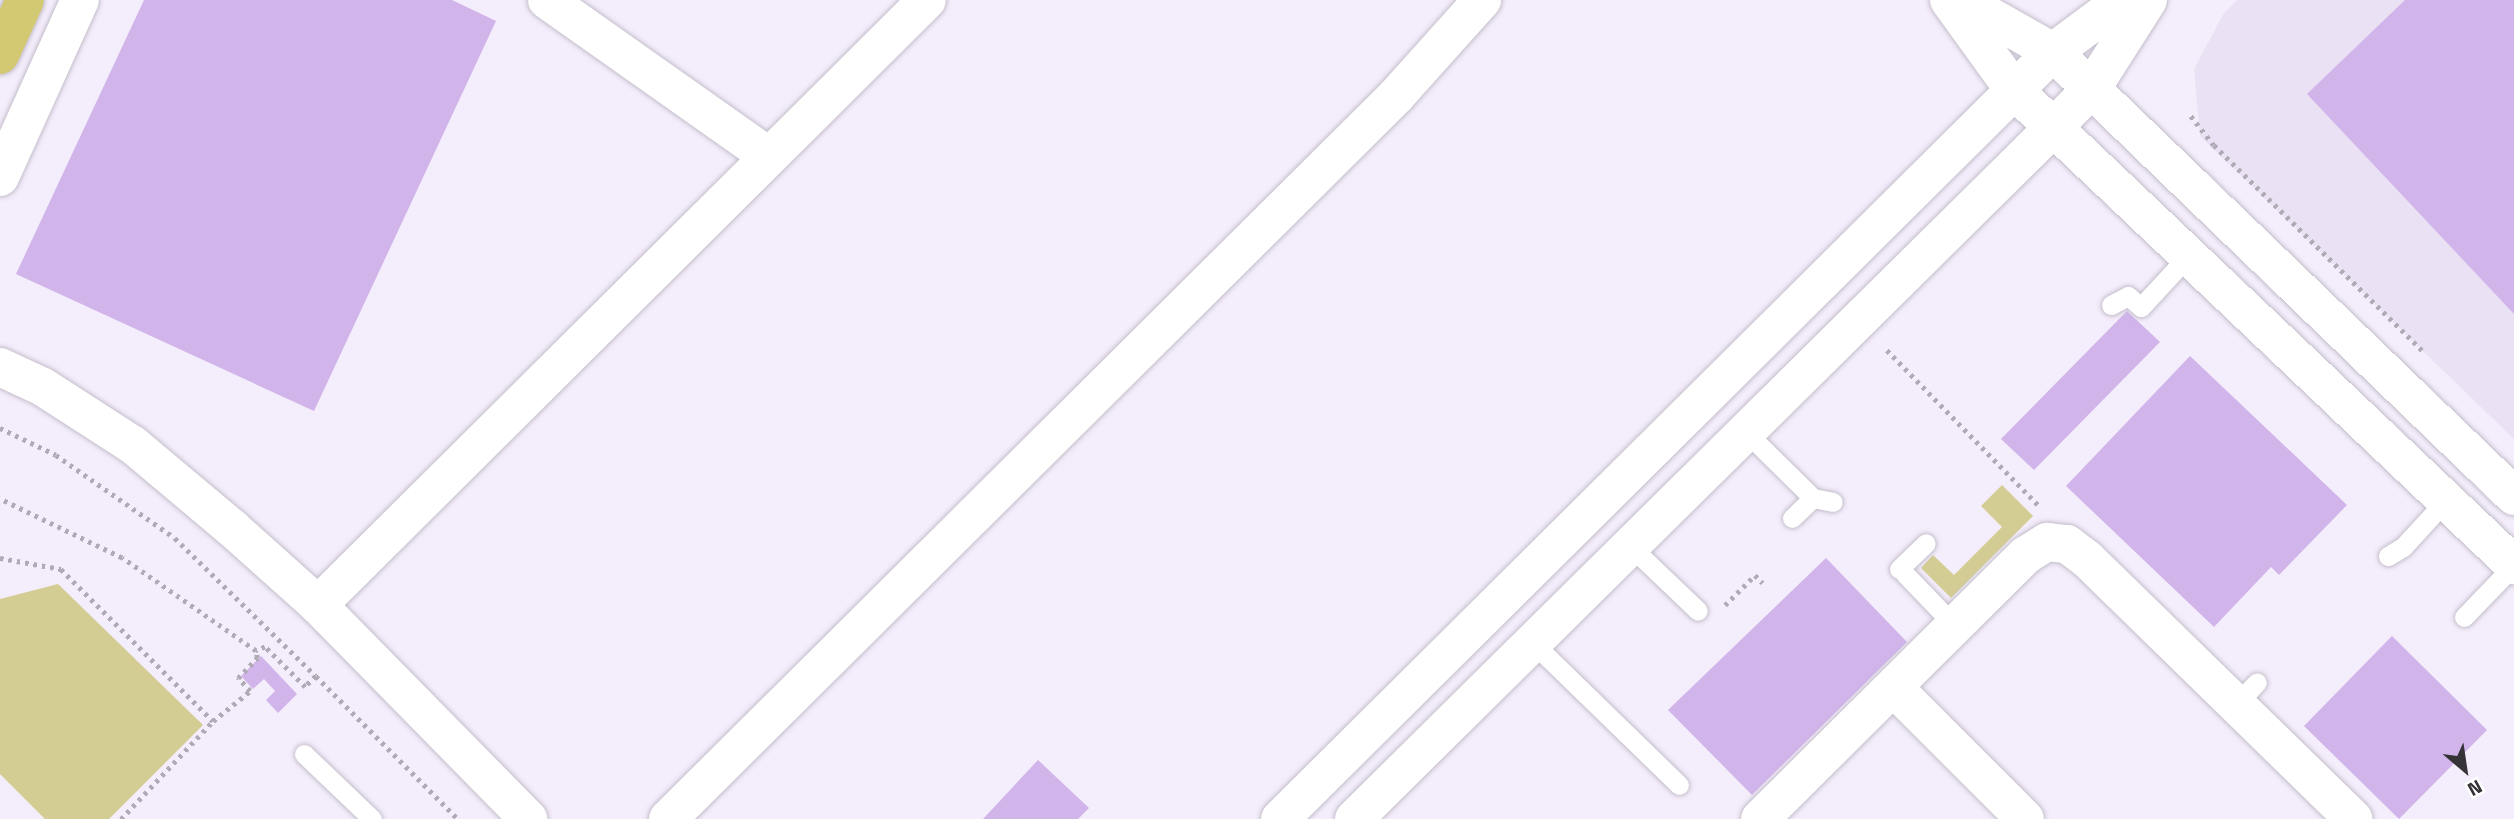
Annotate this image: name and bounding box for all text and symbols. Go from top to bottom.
north arrow [2430,735,2500,805]
text: N [2463,773,2488,805]

